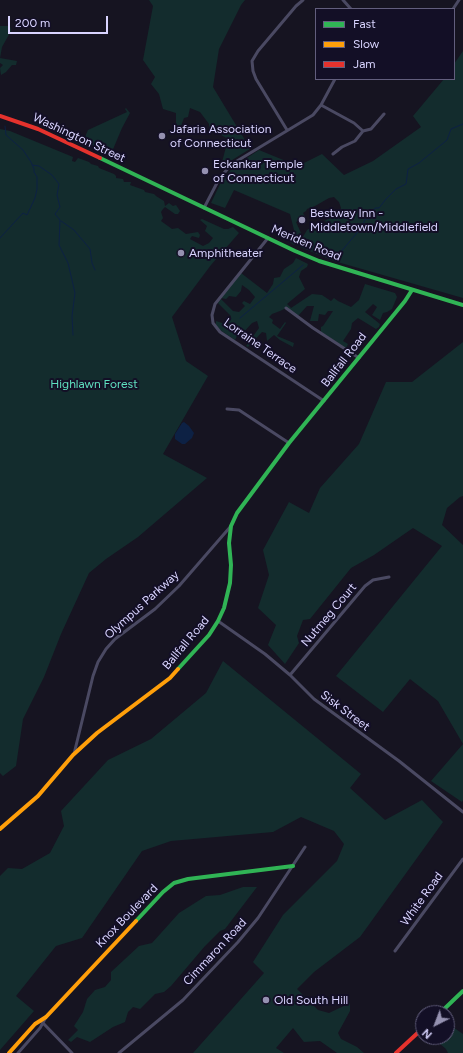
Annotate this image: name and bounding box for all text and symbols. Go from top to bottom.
scale bar [10,8,110,34]
legend [315,8,455,80]
text: 200 m [15,16,50,30]
text: Fast [353,17,376,31]
text: Slow [353,37,379,51]
text: Jam [353,57,376,71]
street label: Washington Street [30,110,128,166]
place label: Jafaria Association of Connecticut [170,122,271,150]
marker: Jafaria Association of Connecticut [157,131,167,141]
place label: Eckankar Temple of Connecticut [213,157,303,185]
marker: Eckankar Temple of Connecticut [200,166,210,176]
place label: Bestway Inn - Middletown/Middlefield [310,206,438,234]
marker: Bestway Inn - Middletown/Middlefield [297,215,307,225]
street label: Meriden Road [269,222,343,264]
place label: Amphitheater [189,246,263,260]
marker: Amphitheater [176,248,186,258]
street label: Lorraine Terrace [221,315,299,377]
street label: Ballfall Road [318,330,370,390]
park label: Highlawn Forest [50,377,138,391]
street label: Olympus Parkway [102,568,182,642]
street label: Nutmeg Court [298,580,360,650]
street label: Ballfall Road [160,613,212,673]
street label: Sisk Street [317,688,373,734]
street label: White Road [398,869,446,929]
street label: Knox Boulevard [93,881,161,951]
street label: Cimmaron Road [180,916,250,988]
place label: Old South Hill [274,993,348,1007]
marker: Old South Hill [261,995,271,1005]
north arrow [415,1005,455,1045]
text: N [420,1026,435,1041]

